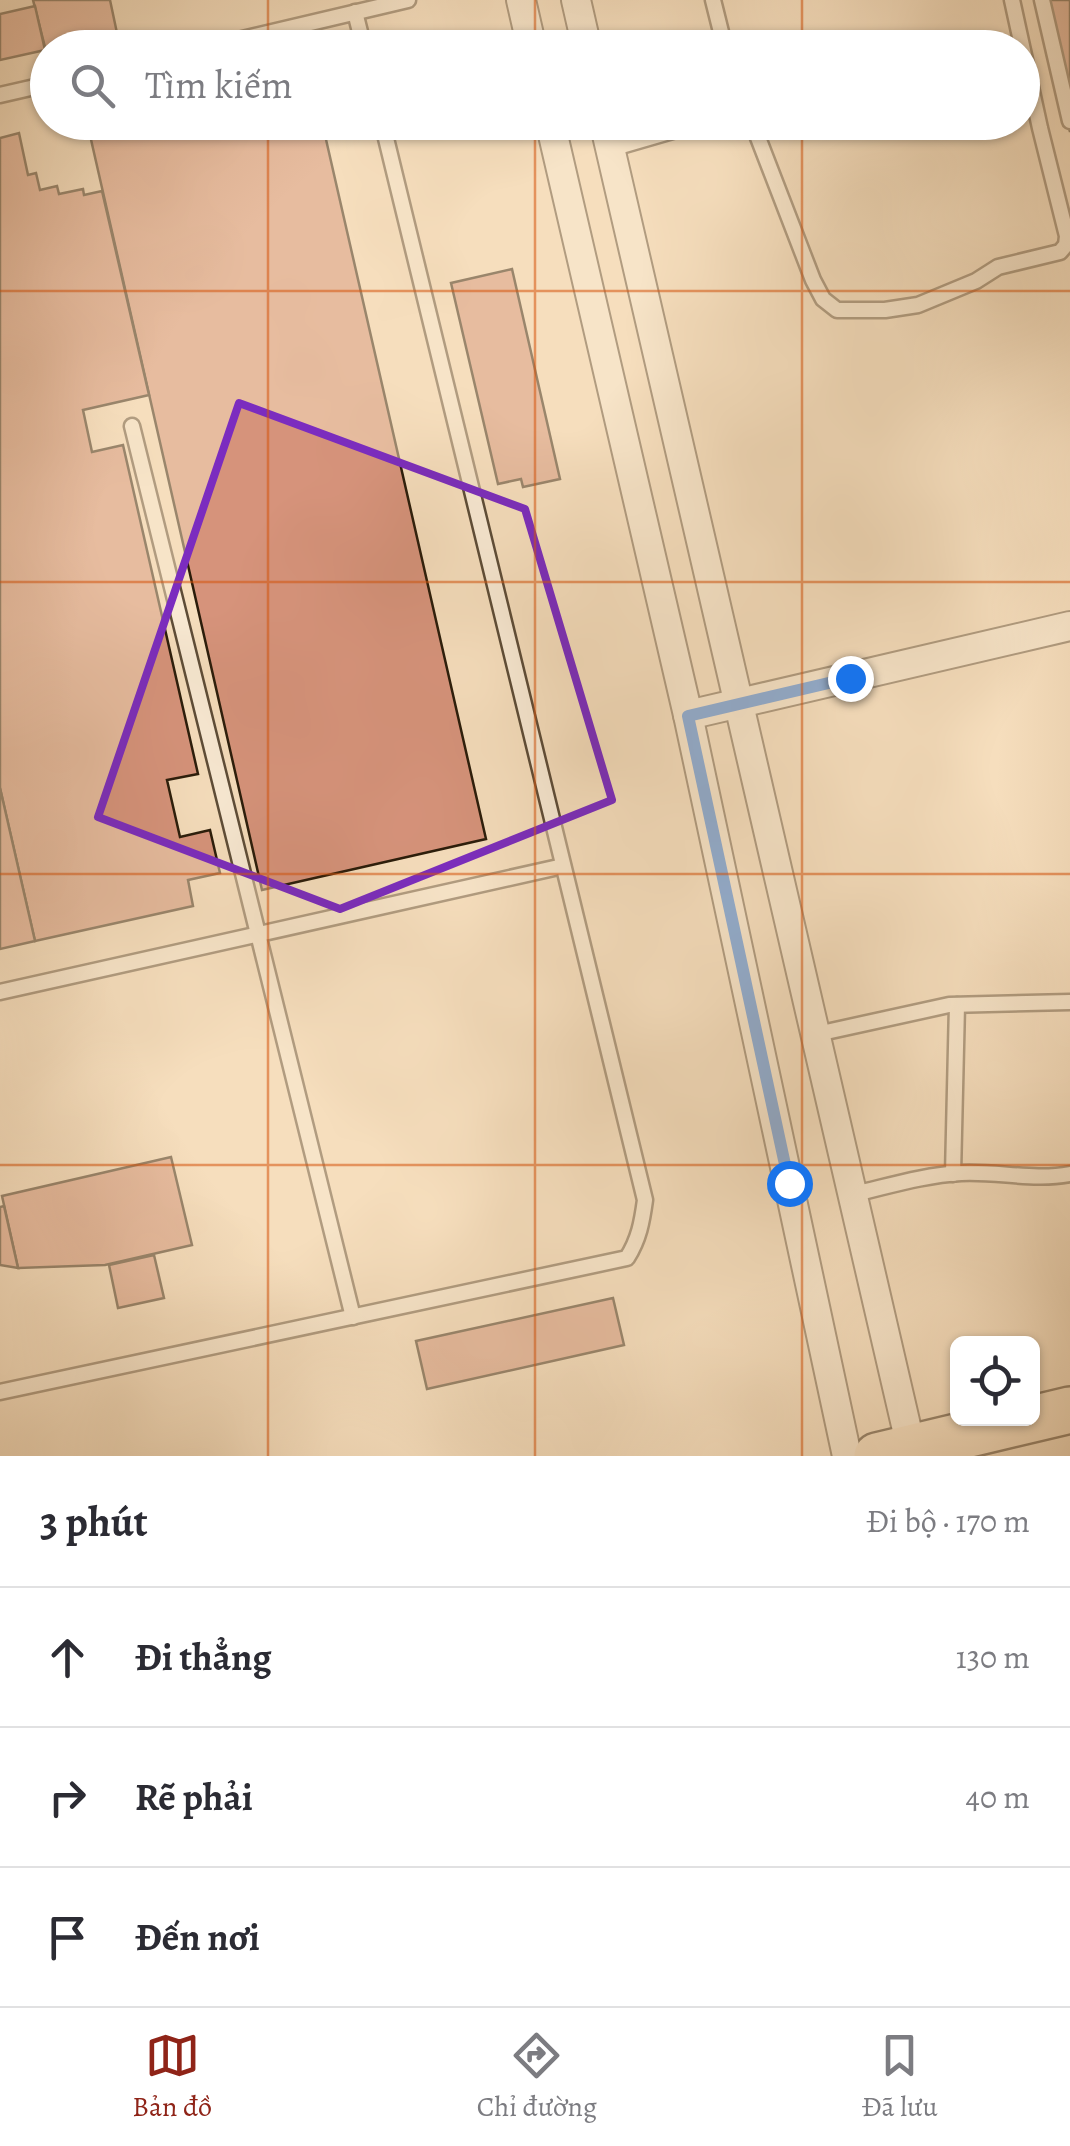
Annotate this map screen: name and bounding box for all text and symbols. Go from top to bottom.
search box [30,30,1040,140]
icon: search [65,58,120,113]
text: Tìm kiếm [145,59,293,111]
route end [828,656,874,702]
route start [767,1161,813,1207]
map controls [950,1336,1040,1426]
button: locate [950,1336,1040,1426]
text: 3 phút [40,1493,148,1550]
text: Đi bộ · 170 m [866,1499,1030,1543]
icon: ahead [40,1630,95,1685]
text: Đi thẳng [135,1631,272,1683]
text: 130 m [956,1635,1030,1679]
icon: right [40,1770,95,1825]
text: Rẽ phải [135,1771,253,1823]
text: 40 m [965,1775,1030,1819]
icon: arrive [40,1910,95,1965]
text: Đến nơi [135,1911,260,1963]
tab: Bản đồ [132,2028,212,2126]
tab: Chỉ đường [477,2028,597,2126]
tab: Đã lưu [862,2028,938,2126]

